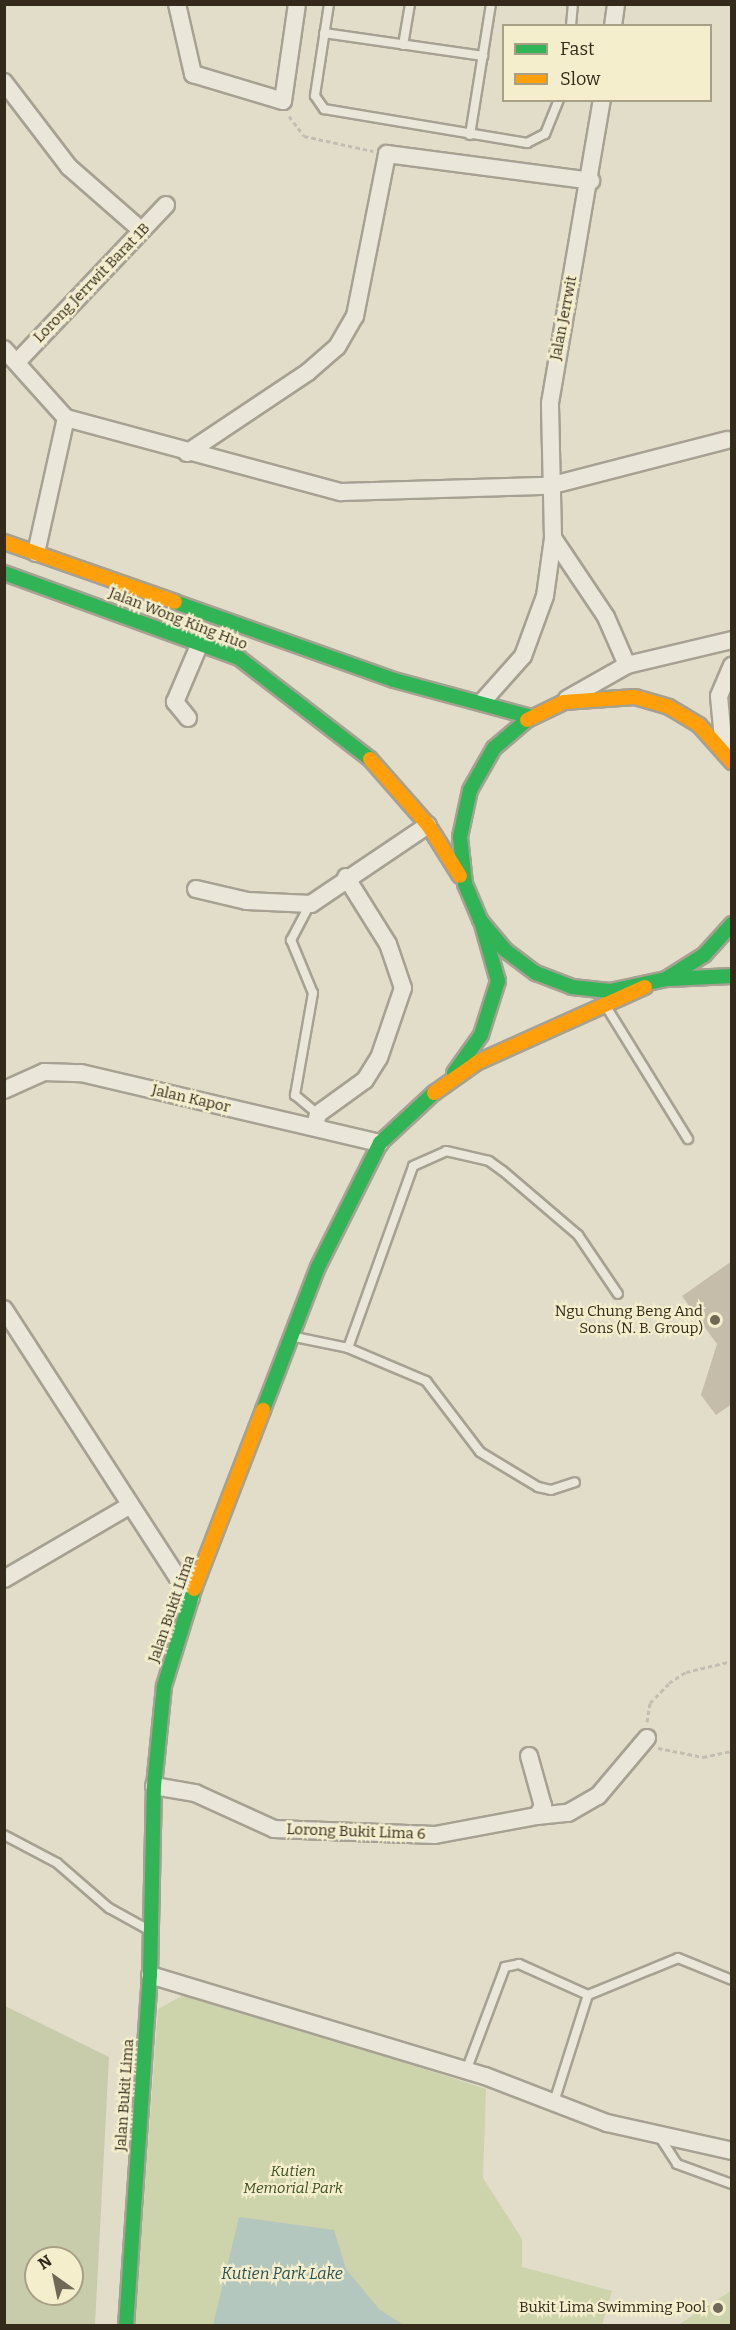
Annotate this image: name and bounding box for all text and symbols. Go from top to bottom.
legend [502,24,712,102]
text: Fast [560,38,595,60]
text: Slow [560,68,600,90]
street label: Lorong Jerrwit Barat 1B [30,219,154,347]
street label: Jalan Jerrwit [547,274,581,362]
street label: Jalan Wong King Huo [106,584,250,654]
street label: Jalan Kapor [150,1081,232,1117]
place label: Ngu Chung Beng And Sons (N. B. Group) [555,1302,703,1337]
marker: Ngu Chung Beng And Sons (N. B. Group) [708,1313,722,1327]
street label: Jalan Bukit Lima [145,1553,199,1665]
street label: Lorong Bukit Lima 6 [286,1821,426,1843]
street label: Jalan Bukit Lima [112,2038,138,2152]
park label: Kutien Memorial Park [243,2162,343,2197]
north arrow [24,2246,84,2306]
text: N [35,2251,55,2273]
water label: Kutien Park Lake [221,2264,343,2284]
place label: Bukit Lima Swimming Pool [519,2299,706,2317]
marker: Bukit Lima Swimming Pool [711,2301,725,2315]

